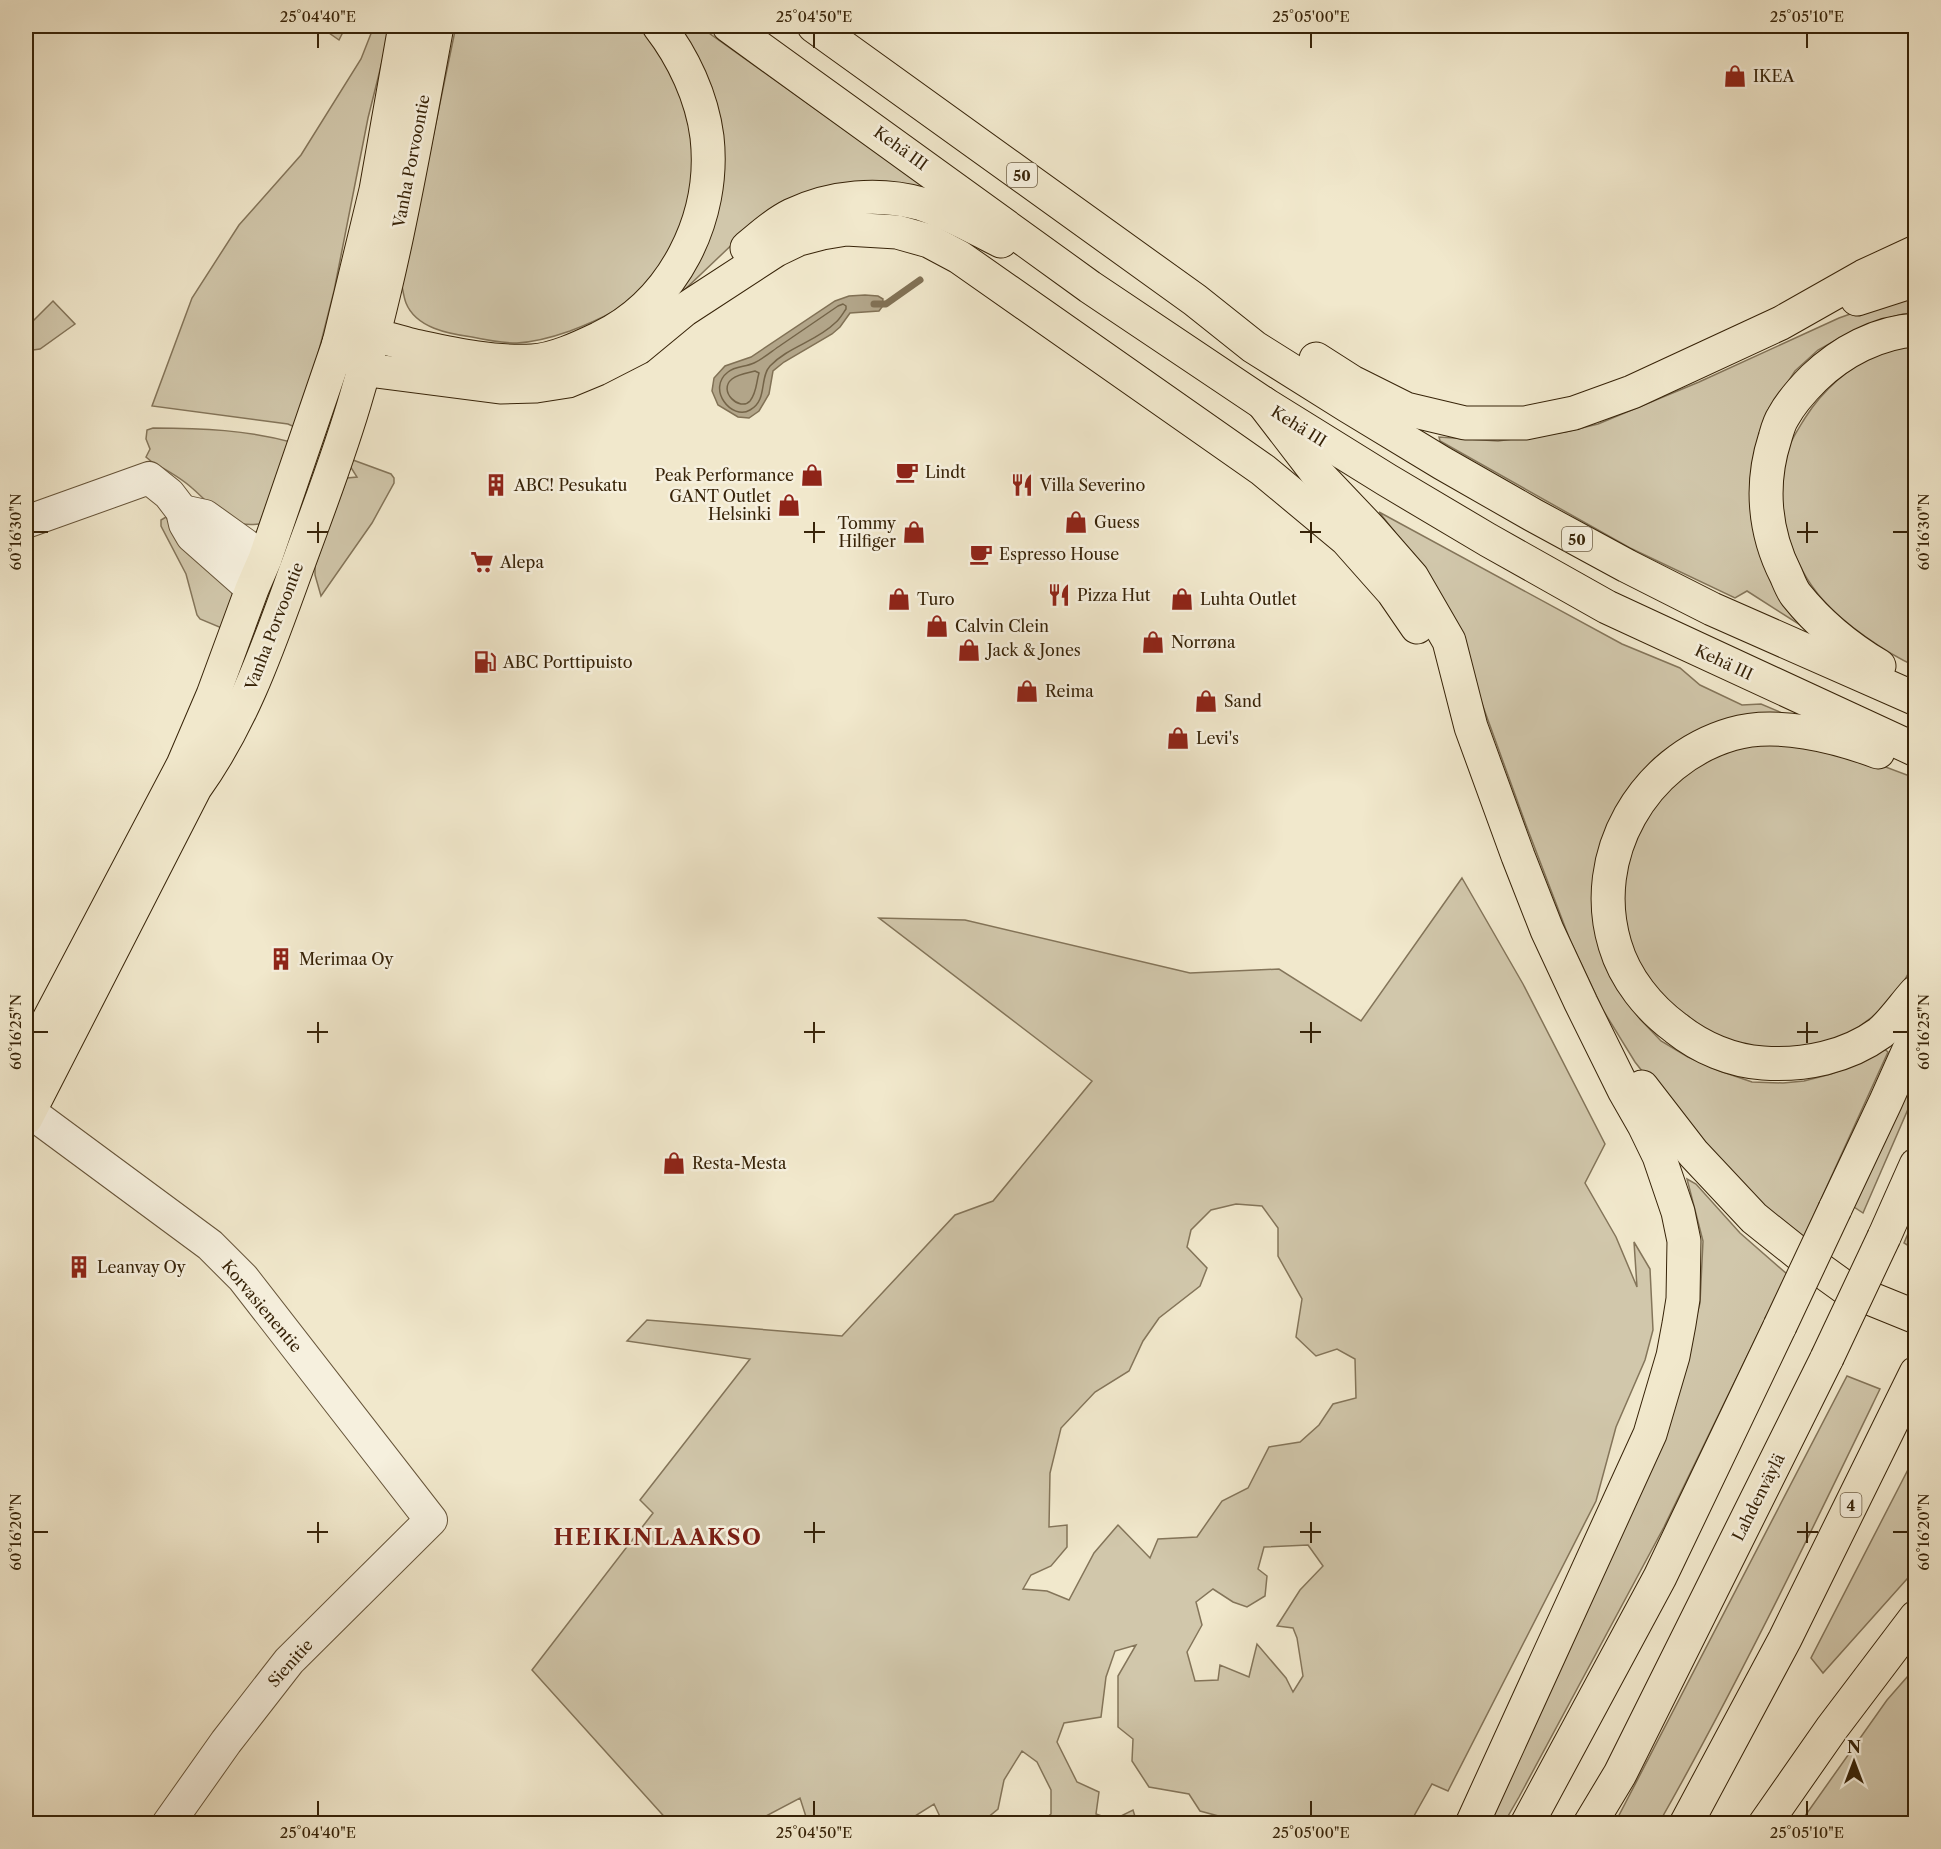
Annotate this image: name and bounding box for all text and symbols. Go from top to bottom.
text: 25°04'40"E [280,7,356,26]
text: 25°04'50"E [776,7,852,26]
text: 25°05'00"E [1272,7,1350,26]
text: 25°05'10"E [1770,7,1844,26]
shop icon: IKEA [1722,63,1748,89]
place label: IKEA [1753,66,1796,86]
street label: Vanha Porvoontie [388,93,434,230]
street label: Kehä III [870,122,932,174]
road number: 50 [1007,163,1037,187]
street label: Kehä III [1268,401,1330,451]
cafe icon: Lindt [894,459,920,485]
shop icon: Peak Performance [799,462,825,488]
place label: Lindt [925,462,966,482]
place label: Peak Performance [655,465,794,485]
building icon: ABC! Pesukatu [483,472,509,498]
restaurant icon: Villa Severino [1009,472,1035,498]
place label: ABC! Pesukatu [513,475,627,495]
place label: Villa Severino [1039,475,1145,495]
place label: GANT Outlet Helsinki [669,486,771,524]
shop icon: GANT Outlet Helsinki [776,492,802,518]
text: 60°16'30"N [6,493,25,571]
text: 60°16'30"N [1914,493,1933,571]
shop icon: Guess [1063,509,1089,535]
place label: Guess [1094,512,1140,532]
place label: Tommy Hilfiger [837,513,897,551]
shop icon: Tommy Hilfiger [901,519,927,545]
road number: 50 [1562,527,1592,551]
cafe icon: Espresso House [968,541,994,567]
place label: Espresso House [999,544,1119,564]
supermarket icon: Alepa [469,549,495,575]
place label: Alepa [499,552,544,572]
street label: Vanha Porvoontie [240,559,308,694]
restaurant icon: Pizza Hut [1046,582,1072,608]
place label: Pizza Hut [1077,585,1151,605]
shop icon: Turo [886,586,912,612]
shop icon: Luhta Outlet [1169,586,1195,612]
place label: Turo [917,589,955,609]
place label: Luhta Outlet [1200,589,1297,609]
shop icon: Calvin Clein [924,613,950,639]
place label: Calvin Clein [955,616,1049,636]
shop icon: Norrøna [1140,629,1166,655]
place label: Norrøna [1171,632,1236,652]
shop icon: Jack & Jones [956,637,982,663]
place label: Jack & Jones [984,640,1081,660]
street label: Kehä III [1692,640,1756,684]
fuel station icon: ABC Porttipuisto [472,649,498,675]
place label: ABC Porttipuisto [502,652,633,672]
shop icon: Reima [1014,678,1040,704]
place label: Reima [1045,681,1094,701]
shop icon: Sand [1193,688,1219,714]
place label: Sand [1224,691,1262,711]
shop icon: Levi's [1165,725,1191,751]
place label: Levi's [1196,728,1239,748]
building icon: Merimaa Oy [268,946,294,972]
place label: Merimaa Oy [299,949,395,969]
text: 60°16'25"N [6,994,25,1070]
text: 60°16'25"N [1914,994,1933,1070]
shop icon: Resta-Mesta [661,1150,687,1176]
place label: Resta-Mesta [692,1153,787,1173]
building icon: Leanvay Oy [66,1254,92,1280]
street label: Korvasienentie [218,1256,306,1356]
place label: Leanvay Oy [97,1257,187,1277]
street label: Lahdenväylä [1727,1449,1789,1544]
text: 60°16'20"N [6,1493,25,1571]
road number: 4 [1840,1493,1862,1517]
text: 60°16'20"N [1914,1493,1933,1571]
district label: HEIKINLAAKSO [554,1524,762,1551]
street label: Sienitie [263,1635,317,1691]
north arrow [1824,1732,1884,1792]
text: N [1847,1737,1861,1757]
text: 25°04'40"E [280,1823,356,1842]
text: 25°04'50"E [776,1823,852,1842]
text: 25°05'00"E [1272,1823,1350,1842]
text: 25°05'10"E [1770,1823,1844,1842]

